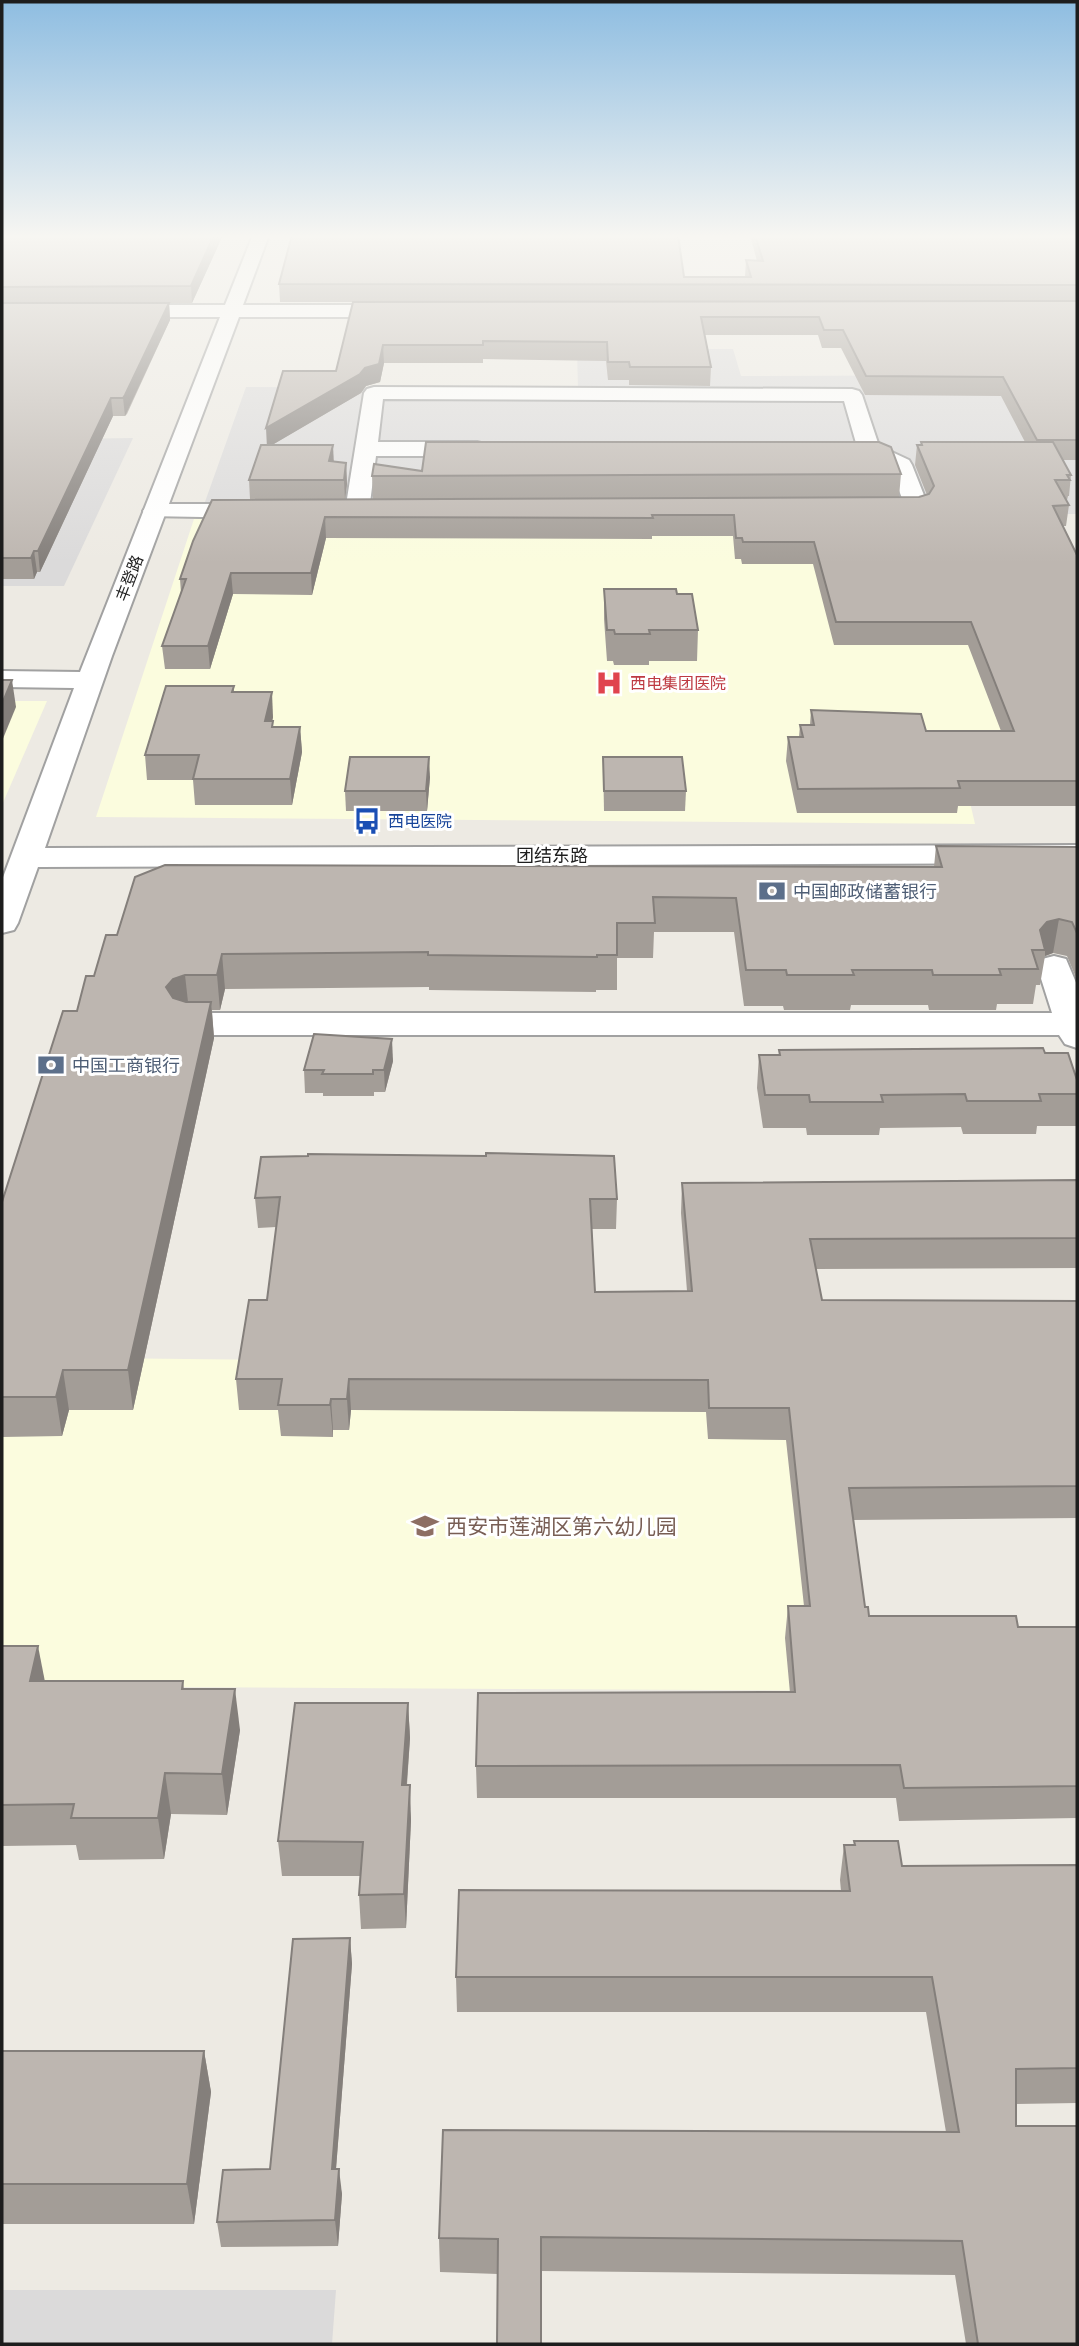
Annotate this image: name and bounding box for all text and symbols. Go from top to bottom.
street label: 丰登路 [110,552,148,604]
hospital icon: 西电集团医院 [594,668,624,698]
place label: 西电集团医院 [630,672,726,694]
bus stop icon: 西电医院 [352,806,382,836]
place label: 西电医院 [388,810,452,832]
street label: 团结东路 [516,843,588,867]
bank icon: 中国邮政储蓄银行 [757,876,787,906]
place label: 中国邮政储蓄银行 [793,879,937,903]
bank icon: 中国工商银行 [36,1050,66,1080]
place label: 中国工商银行 [72,1053,180,1077]
school or university icon: 西安市莲湖区第六幼儿园 [410,1511,440,1541]
place label: 西安市莲湖区第六幼儿园 [446,1512,677,1540]

